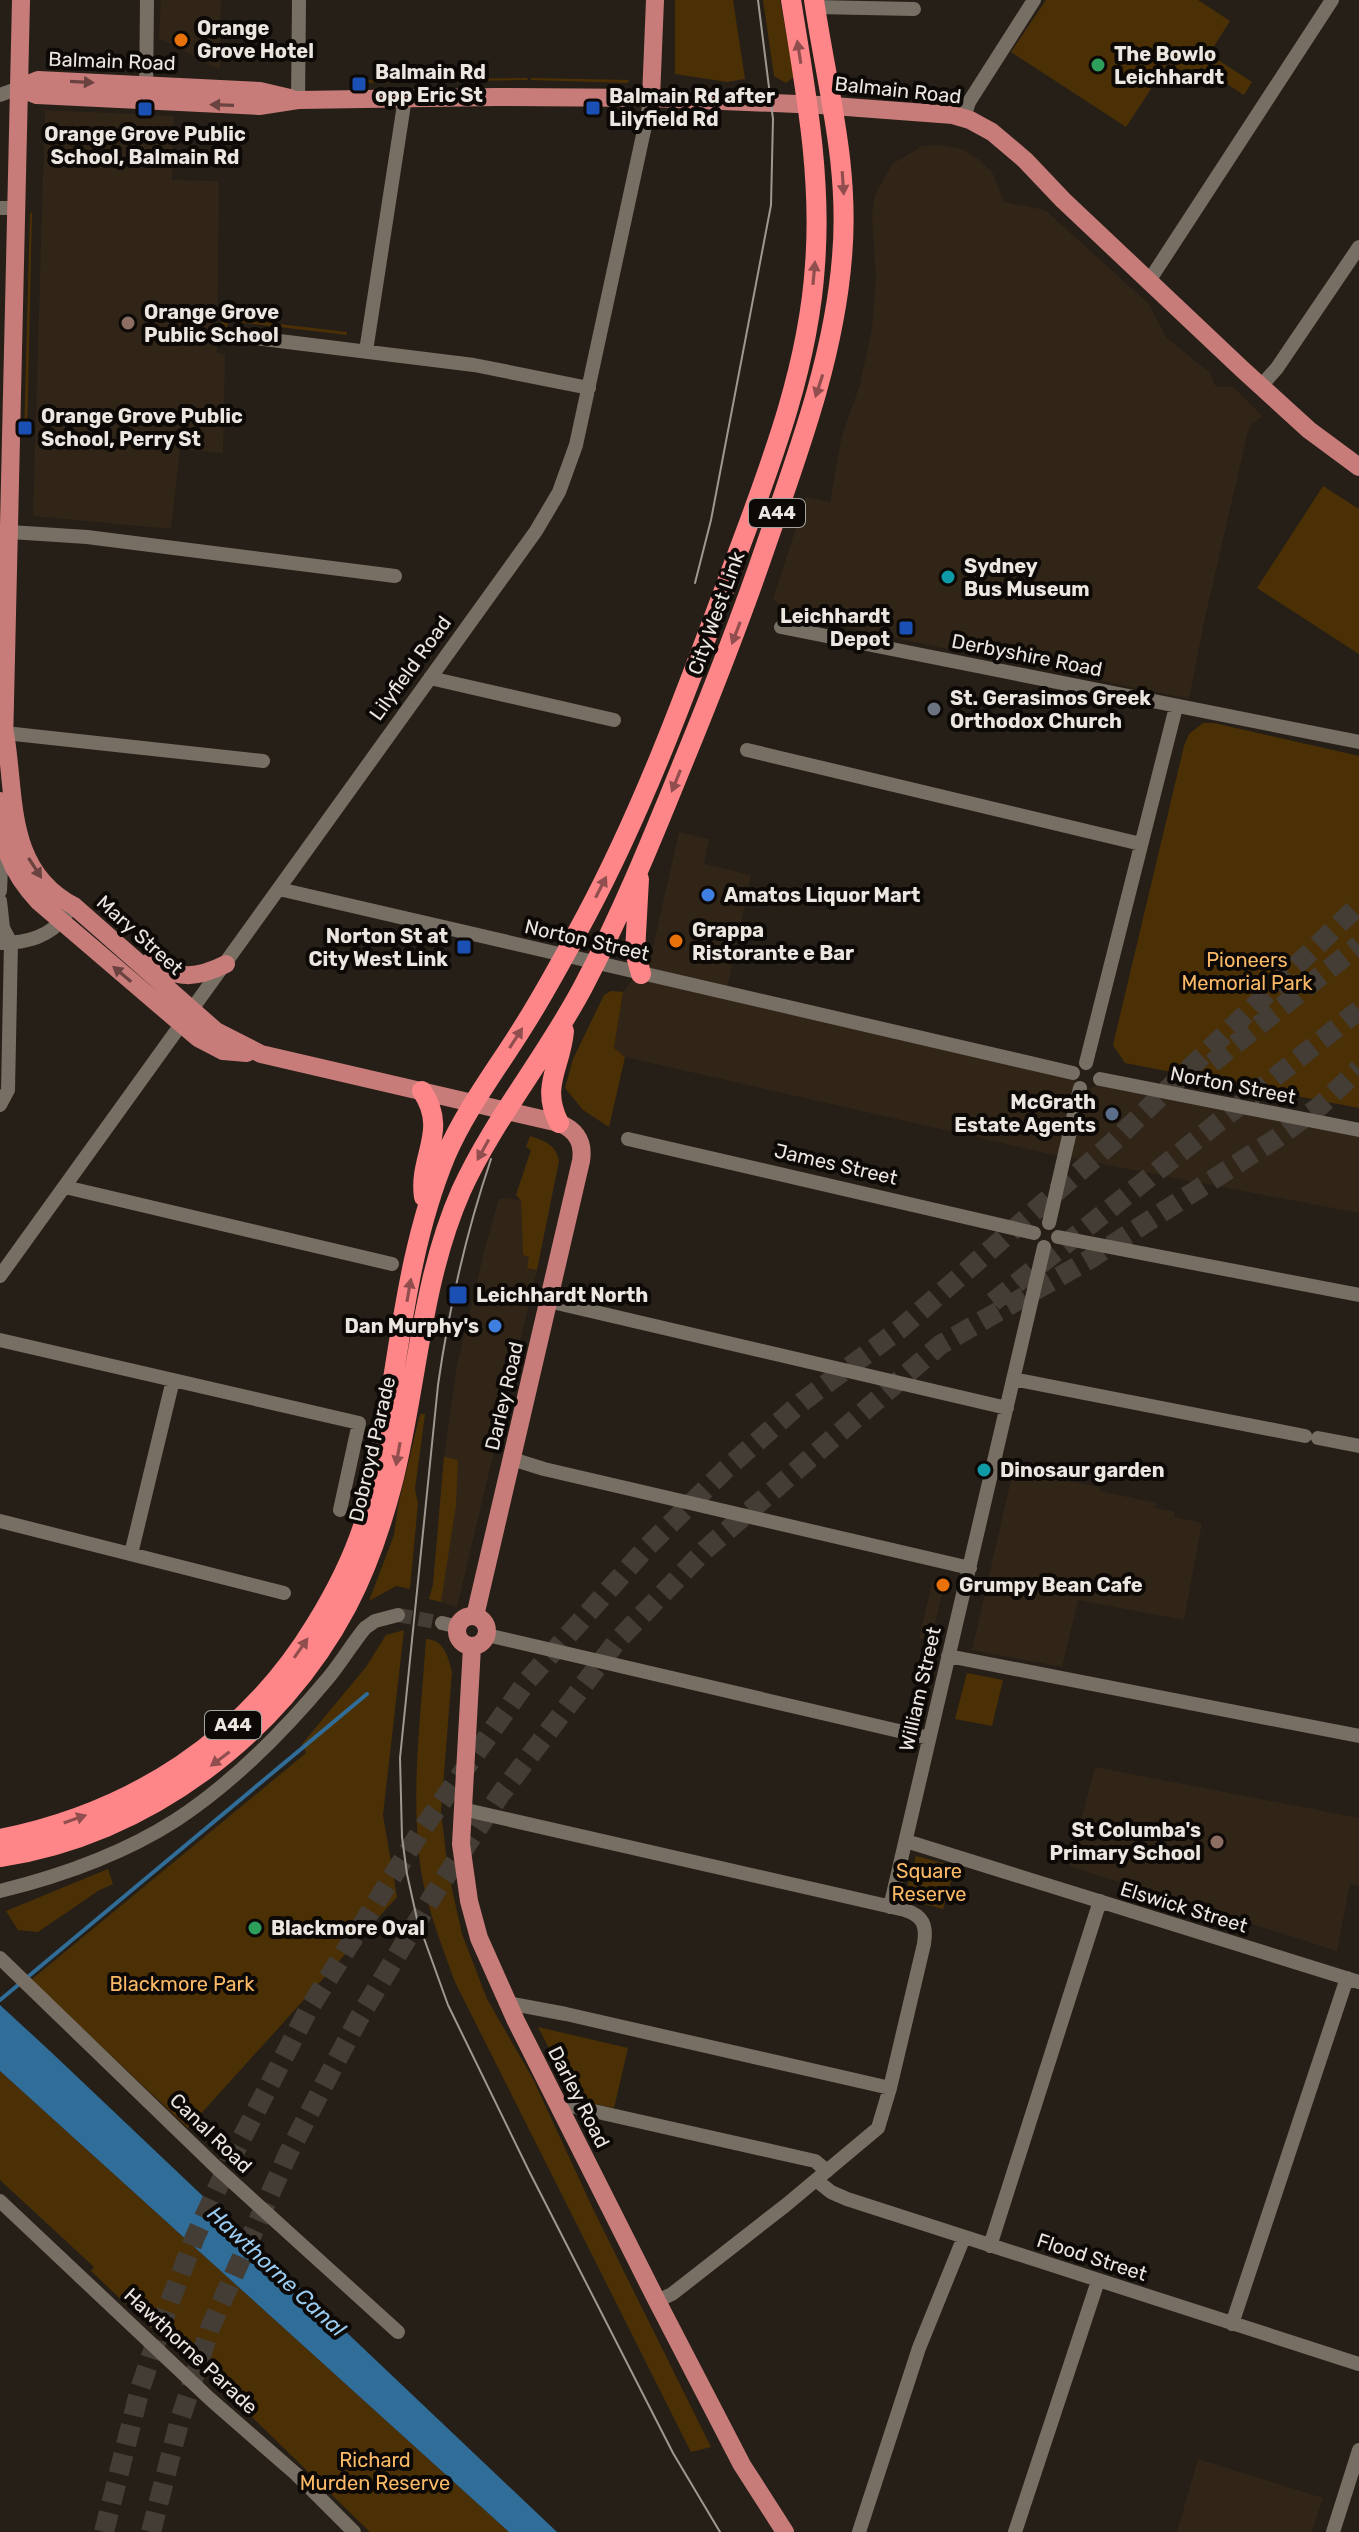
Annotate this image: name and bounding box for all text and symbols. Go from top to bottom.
place label: Orange Grove Hotel [197,16,314,63]
marker: Orange Grove Hotel [172,31,190,49]
one-way arrow [792,39,805,64]
place label: The Bowlo Leichhardt [1114,42,1224,89]
street label: Balmain Road [48,47,176,75]
marker: The Bowlo Leichhardt [1089,56,1107,74]
place label: Balmain Rd opp Eric St [375,60,486,107]
street label: Balmain Road [833,71,963,109]
marker: Balmain Rd opp Eric St [350,75,368,93]
one-way arrow [70,76,95,89]
place label: Balmain Rd after Lilyfield Rd [609,84,775,131]
one-way arrow [209,98,234,111]
marker: Balmain Rd after Lilyfield Rd [584,99,602,117]
marker: Orange Grove Public School, Balmain Rd [136,100,154,118]
place label: Orange Grove Public School, Balmain Rd [44,122,246,169]
one-way arrow [837,171,850,196]
one-way arrow [808,260,821,285]
place label: Orange Grove Public School [144,300,279,347]
marker: Orange Grove Public School [119,314,137,332]
one-way arrow [812,375,825,399]
place label: Orange Grove Public School, Perry St [41,404,243,451]
marker: Orange Grove Public School, Perry St [16,419,34,437]
road number: A44 [749,499,805,527]
street label: City West Link [683,548,750,678]
place label: Sydney Bus Museum [964,554,1090,601]
marker: Sydney Bus Museum [939,568,957,586]
place label: Leichhardt Depot [780,604,890,651]
street label: Lilyfield Road [364,611,456,725]
marker: Leichhardt Depot [897,619,915,637]
one-way arrow [729,621,742,645]
street label: Derbyshire Road [950,629,1104,681]
place label: St. Gerasimos Greek Orthodox Church [950,686,1151,733]
marker: St. Gerasimos Greek Orthodox Church [925,700,943,718]
one-way arrow [669,769,682,793]
one-way arrow [27,857,42,878]
one-way arrow [594,875,608,899]
place label: Amatos Liquor Mart [724,883,920,907]
marker: Amatos Liquor Mart [699,886,717,904]
street label: Mary Street [92,890,188,980]
street label: Norton Street [522,914,652,966]
place label: Grappa Ristorante e Bar [692,918,854,965]
place label: Norton St at City West Link [308,924,448,971]
marker: Grappa Ristorante e Bar [667,932,685,950]
marker: Norton St at City West Link [455,938,473,956]
park label: Pioneers Memorial Park [1181,948,1313,995]
one-way arrow [113,966,133,983]
one-way arrow [509,1027,524,1048]
street label: Norton Street [1168,1061,1298,1109]
place label: McGrath Estate Agents [954,1090,1096,1137]
marker: McGrath Estate Agents [1103,1105,1121,1123]
street label: James Street [772,1138,900,1190]
one-way arrow [476,1139,490,1161]
one-way arrow [404,1277,416,1302]
place label: Leichhardt North [476,1283,648,1307]
marker: Leichhardt North [447,1284,469,1306]
place label: Dan Murphy's [345,1314,479,1338]
marker: Dan Murphy's [486,1317,504,1335]
street label: Darley Road [480,1339,528,1453]
street label: Dobroyd Parade [344,1374,400,1524]
one-way arrow [392,1442,404,1467]
place label: Dinosaur garden [1000,1458,1165,1482]
marker: Dinosaur garden [975,1461,993,1479]
place label: Grumpy Bean Cafe [959,1573,1143,1597]
marker: Grumpy Bean Cafe [934,1576,952,1594]
street label: William Street [894,1624,946,1754]
one-way arrow [293,1638,308,1659]
road number: A44 [205,1711,261,1739]
one-way arrow [209,1750,230,1766]
one-way arrow [63,1813,87,1825]
place label: St Columba's Primary School [1050,1818,1201,1865]
marker: St Columba's Primary School [1208,1833,1226,1851]
park label: Square Reserve [891,1859,967,1906]
street label: Elswick Street [1118,1876,1251,1938]
place label: Blackmore Oval [271,1916,425,1940]
marker: Blackmore Oval [246,1919,264,1937]
park label: Blackmore Park [110,1972,255,1996]
street label: Darley Road [543,2042,615,2152]
street label: Canal Road [165,2088,257,2178]
water label: Hawthorne Canal [202,2200,352,2343]
street label: Flood Street [1034,2228,1150,2286]
street label: Hawthorne Parade [119,2283,263,2419]
park label: Richard Murden Reserve [300,2448,450,2495]

